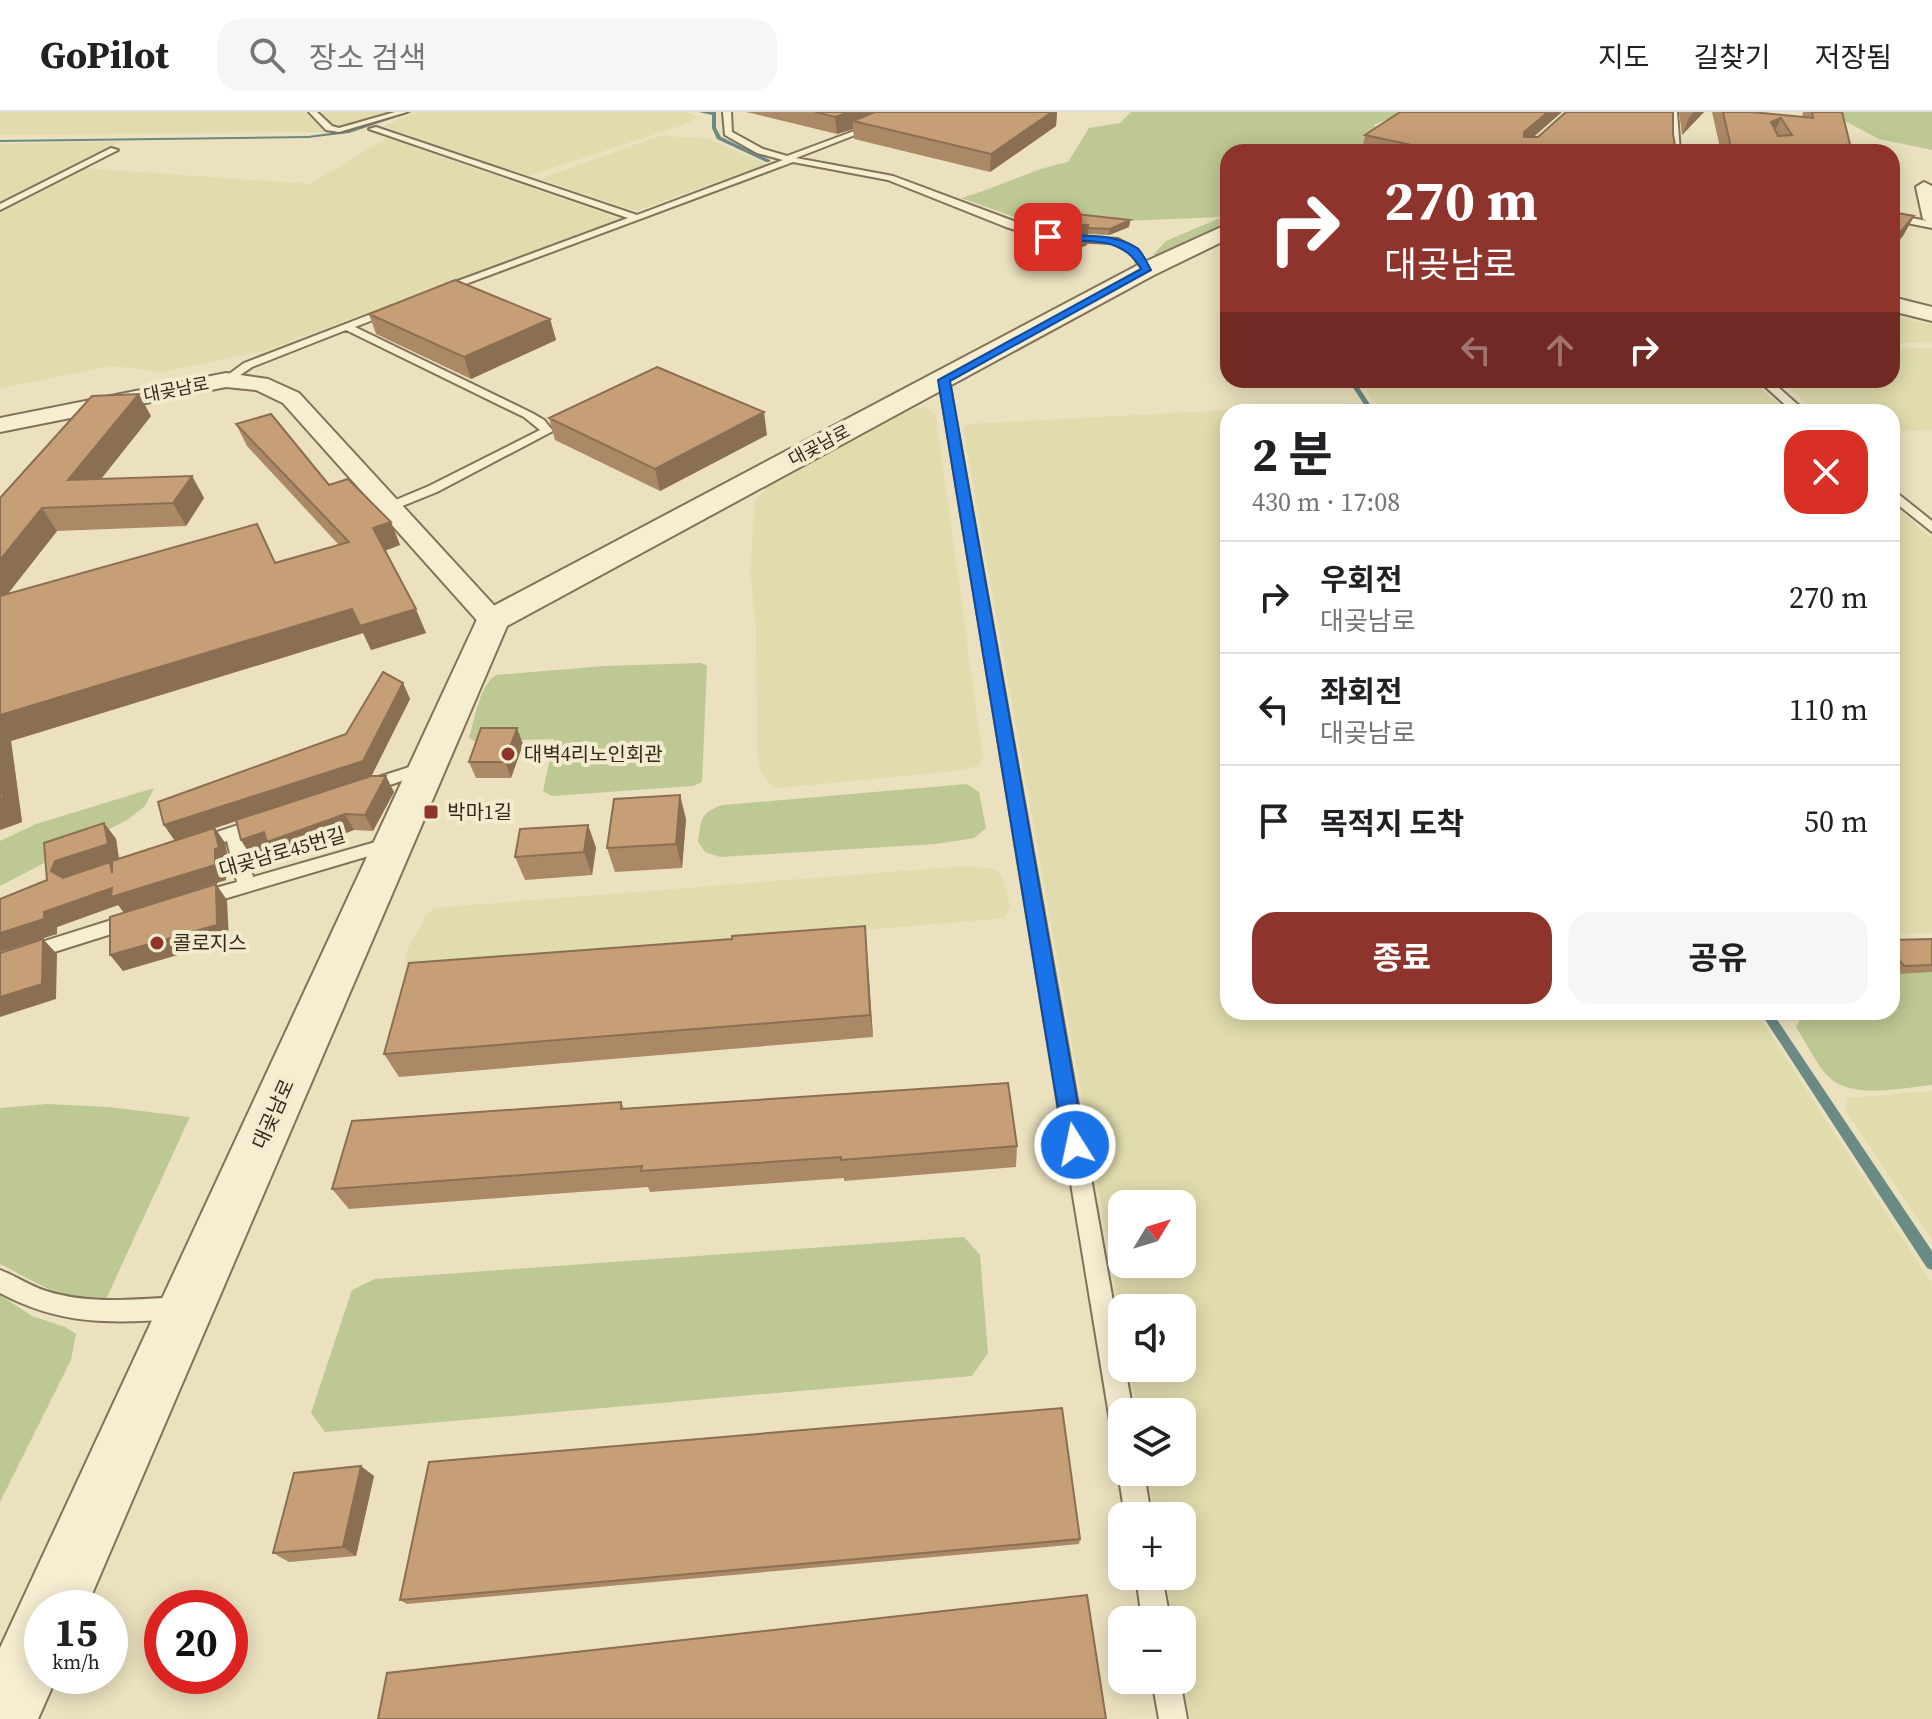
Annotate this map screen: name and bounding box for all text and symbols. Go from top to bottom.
search box [217,19,777,91]
text: GoPilot [40,29,169,81]
icon: search [245,33,289,77]
text: 장소 검색 [309,37,426,78]
text: 지도 [1598,38,1649,76]
text: 길찾기 [1693,38,1771,76]
text: 저장됨 [1815,38,1892,76]
text: 270 m [1384,162,1538,239]
icon: right [1252,176,1356,280]
pin [1014,203,1082,271]
icon: arrive [1026,215,1070,259]
text: 대곶남로 [1384,240,1516,289]
icon: left [1454,328,1498,372]
icon: ahead [1538,328,1582,372]
icon: right [1622,328,1666,372]
street label: 대곶남로 [141,370,211,408]
street label: 대곶남로 [784,418,854,472]
text: 2 분 [1252,421,1332,487]
button: close [1784,430,1868,514]
text: 430 m · 17:08 [1252,484,1400,520]
text: 우회전 [1320,559,1403,600]
icon: right [1252,575,1296,619]
text: 270 m [1789,577,1868,618]
text: 대곶남로 [1320,603,1416,639]
text: 좌회전 [1320,671,1403,712]
icon: left [1252,687,1296,731]
text: 110 m [1789,689,1868,730]
text: 대곶남로 [1320,715,1416,751]
place label: 대벽4리노인회관 [524,740,663,768]
marker: 대벽4리노인회관 [499,745,517,763]
place label: 박마1길 [447,798,512,826]
icon: arrive [1252,799,1296,843]
text: 50 m [1804,801,1868,842]
marker: 박마1길 [422,803,440,821]
text: 목적지 도착 [1320,803,1464,844]
street label: 대곶남로45번길 [215,821,349,883]
button: 종료 [1252,912,1552,1004]
button: 공유 [1568,912,1868,1004]
place label: 콜로지스 [173,929,247,957]
marker: 콜로지스 [148,934,166,952]
street label: 대곶남로 [245,1075,301,1153]
position arrow [1033,1103,1117,1187]
north arrow [1108,1190,1196,1278]
map controls [1108,1190,1196,1694]
button: sound [1108,1294,1196,1382]
button: layers [1108,1398,1196,1486]
button: + [1108,1502,1196,1590]
speed limit sign: 20 [144,1590,248,1694]
text: 15 [54,1605,98,1659]
button: − [1108,1606,1196,1694]
text: km/h [52,1648,100,1676]

